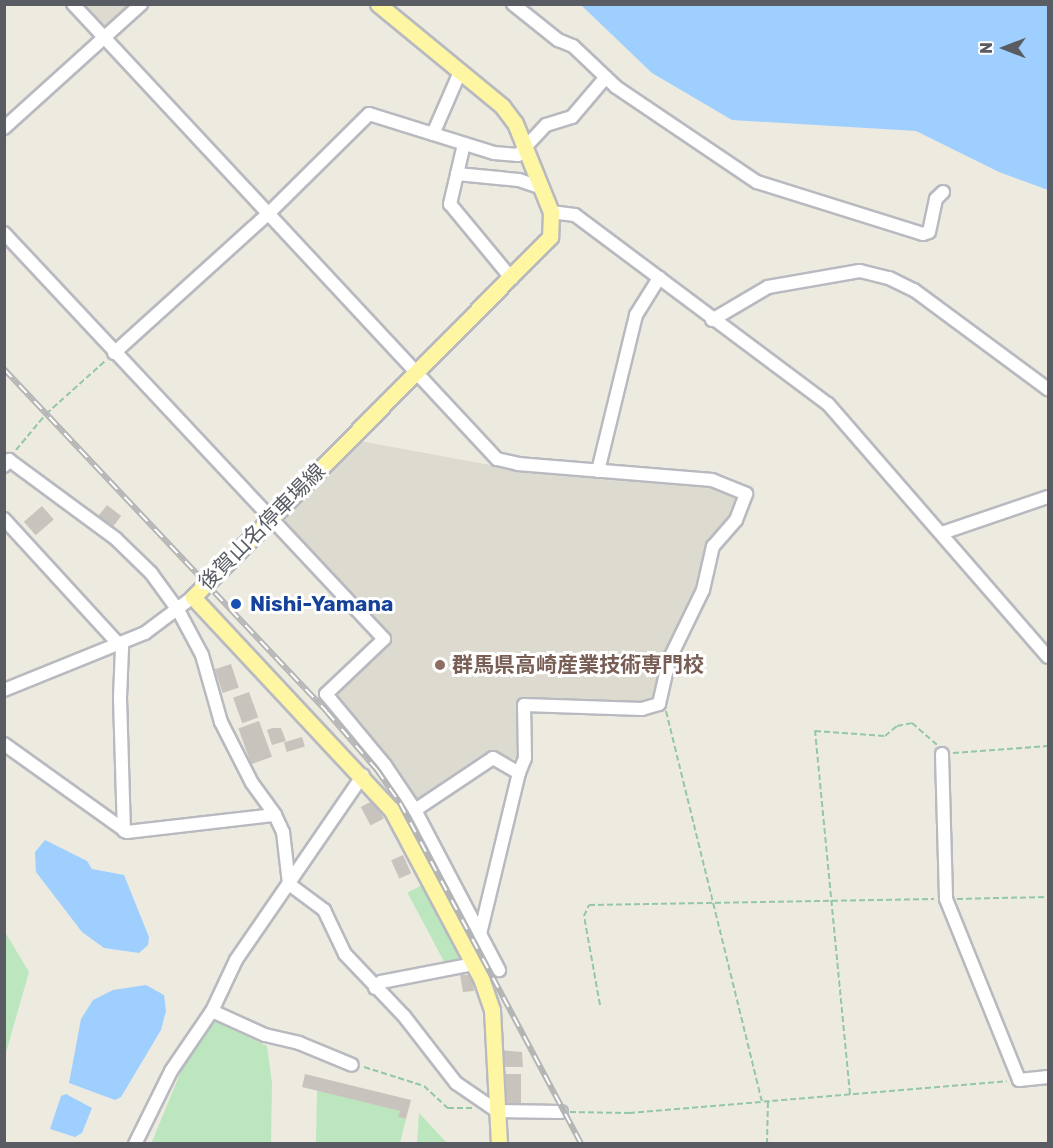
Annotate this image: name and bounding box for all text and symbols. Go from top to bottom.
north arrow [975,18,1035,78]
text: N [977,42,996,54]
street label: 後賀山名停車場線 [194,459,330,595]
place label: Nishi-Yamana [250,591,393,617]
marker: Nishi-Yamana [227,595,245,613]
place label: 群馬県高崎産業技術専門校 [452,652,704,678]
marker: 群馬県高崎産業技術専門校 [433,658,447,672]

